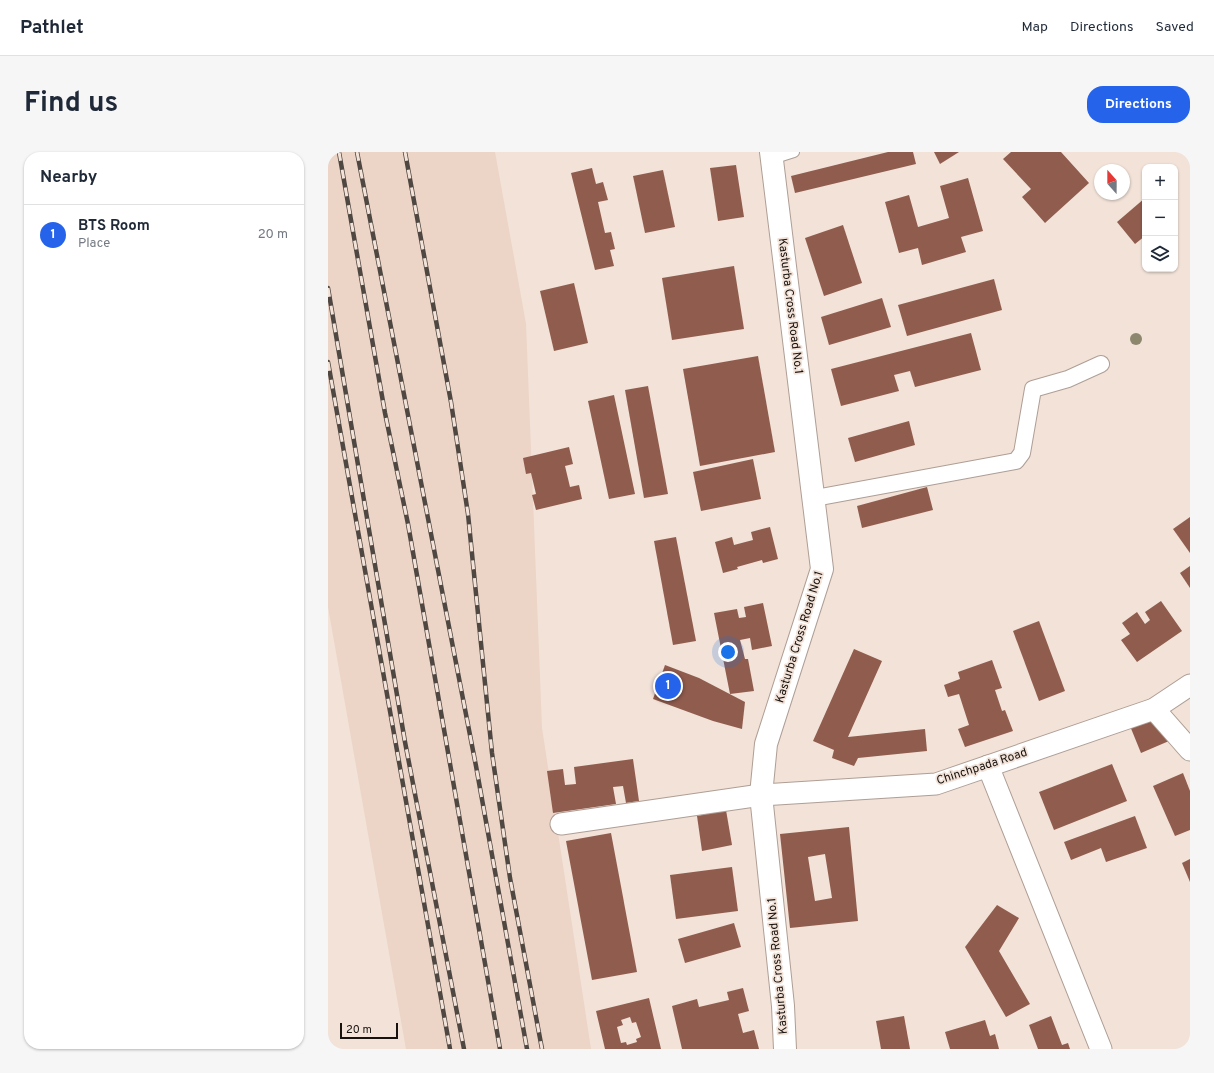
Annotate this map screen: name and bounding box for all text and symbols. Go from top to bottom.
text: Pathlet [20,16,84,40]
text: Map [1022,19,1048,36]
text: Directions [1070,19,1134,36]
text: Saved [1156,19,1194,36]
text: Find us [24,86,118,122]
button: Directions [1087,86,1190,123]
north arrow [1094,164,1130,200]
map controls [1142,164,1178,272]
button: + [1142,164,1178,200]
text: Nearby [40,167,97,189]
button: − [1142,200,1178,236]
text: BTS Room [78,217,150,236]
text: 1 [50,227,56,243]
text: 20 m [258,227,288,243]
text: Place [78,236,110,252]
button: layers [1142,236,1178,272]
street label: Kasturba Cross Road No.1 [774,237,806,375]
street label: Kasturba Cross Road No.1 [772,569,828,705]
your location [718,642,738,662]
pin: 1 [655,671,681,701]
street label: Chinchpada Road [935,745,1029,789]
street label: Kasturba Cross Road No.1 [764,897,792,1035]
scale bar [340,1021,398,1040]
text: 20 m [346,1023,372,1037]

